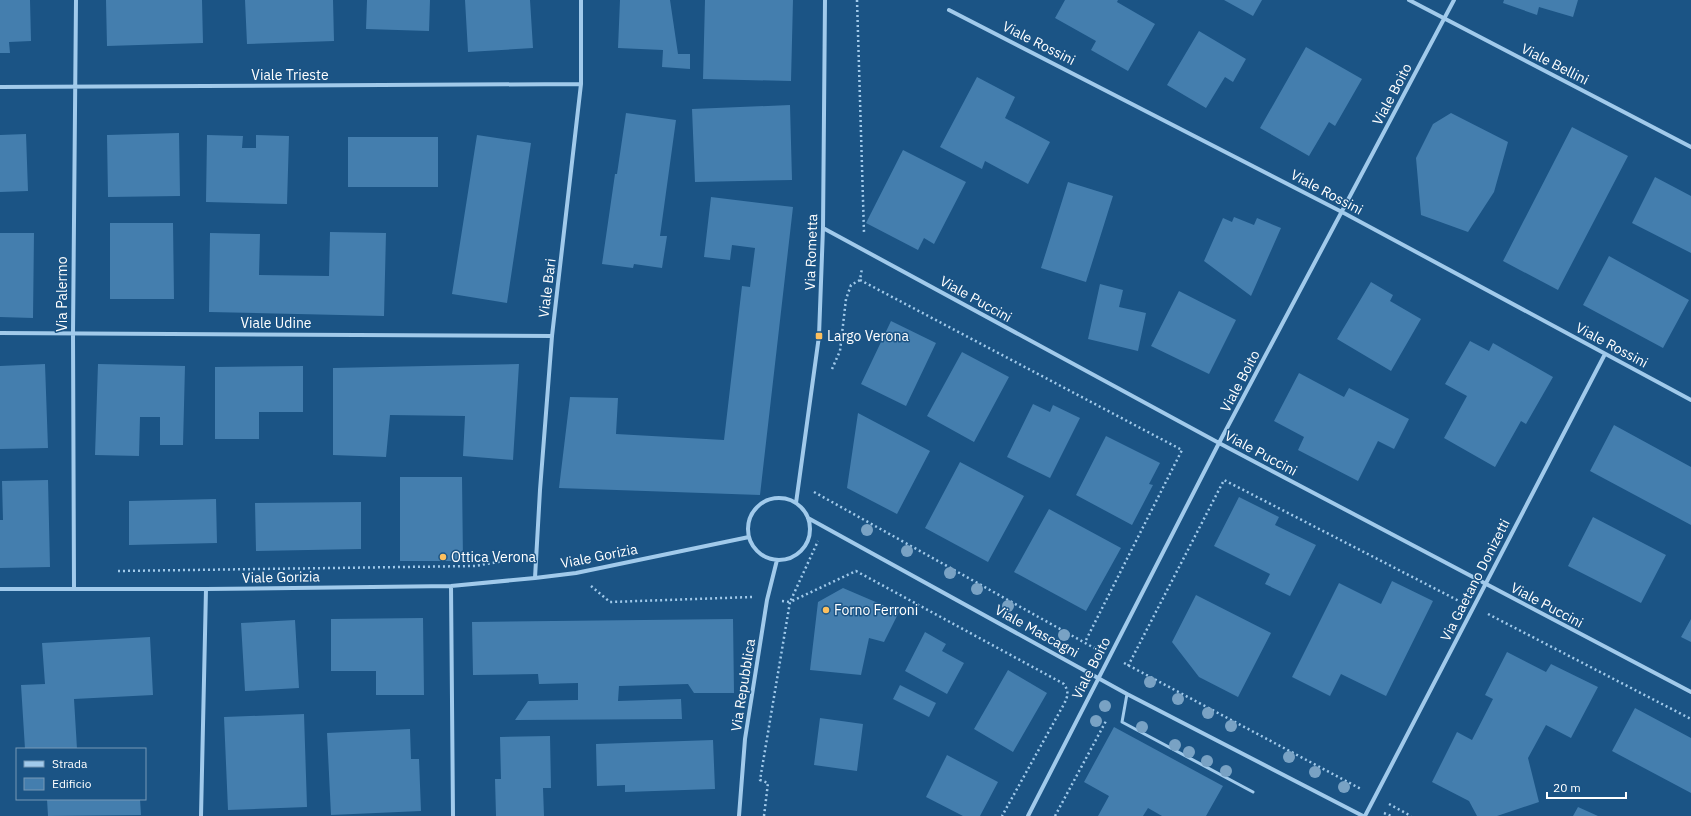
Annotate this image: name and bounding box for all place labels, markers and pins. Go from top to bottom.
place label: Largo Verona [827,327,909,345]
marker: Largo Verona [814,331,824,341]
place label: Ottica Verona [451,548,537,566]
marker: Ottica Verona [438,552,448,562]
place label: Forno Ferroni [834,601,918,619]
marker: Forno Ferroni [821,605,831,615]

